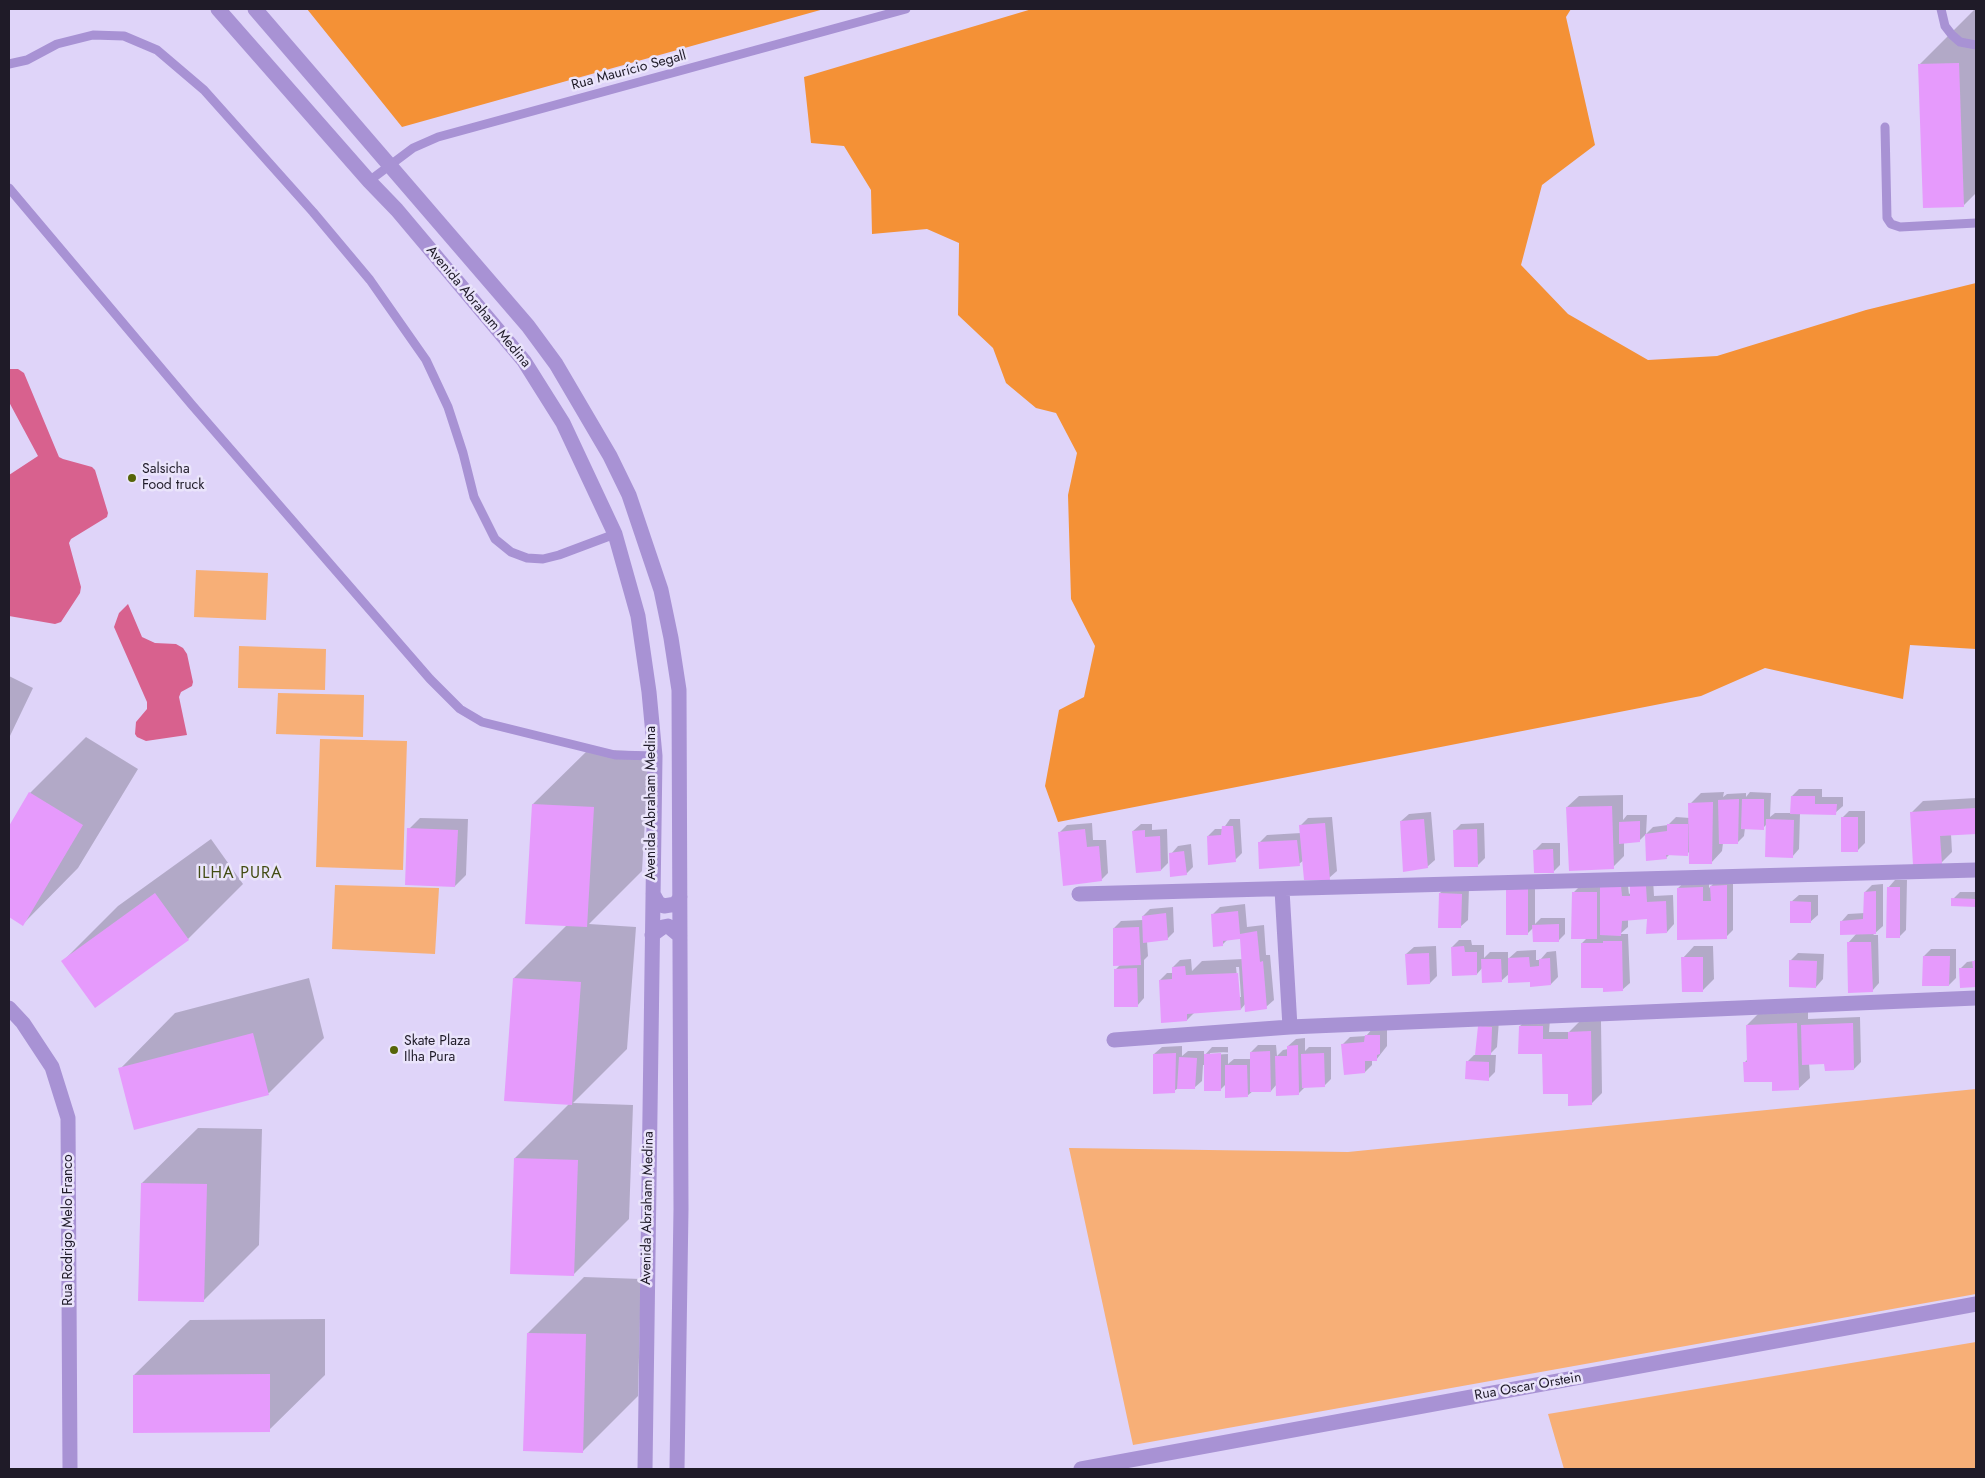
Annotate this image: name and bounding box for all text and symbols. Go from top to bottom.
street label: Rua Maurício Segall [570,48,688,94]
street label: Avenida Abraham Medina [422,243,534,371]
place label: Salsicha Food truck [142,462,204,494]
marker: Salsicha Food truck [126,472,138,484]
street label: Avenida Abraham Medina [644,726,660,880]
district label: ILHA PURA [196,864,284,884]
place label: Skate Plaza Ilha Pura [404,1034,470,1066]
marker: Skate Plaza Ilha Pura [388,1044,400,1056]
street label: Avenida Abraham Medina [638,1131,658,1285]
street label: Rua Rodrigo Melo Franco [61,1154,77,1306]
street label: Rua Oscar Orstein [1473,1369,1583,1405]

